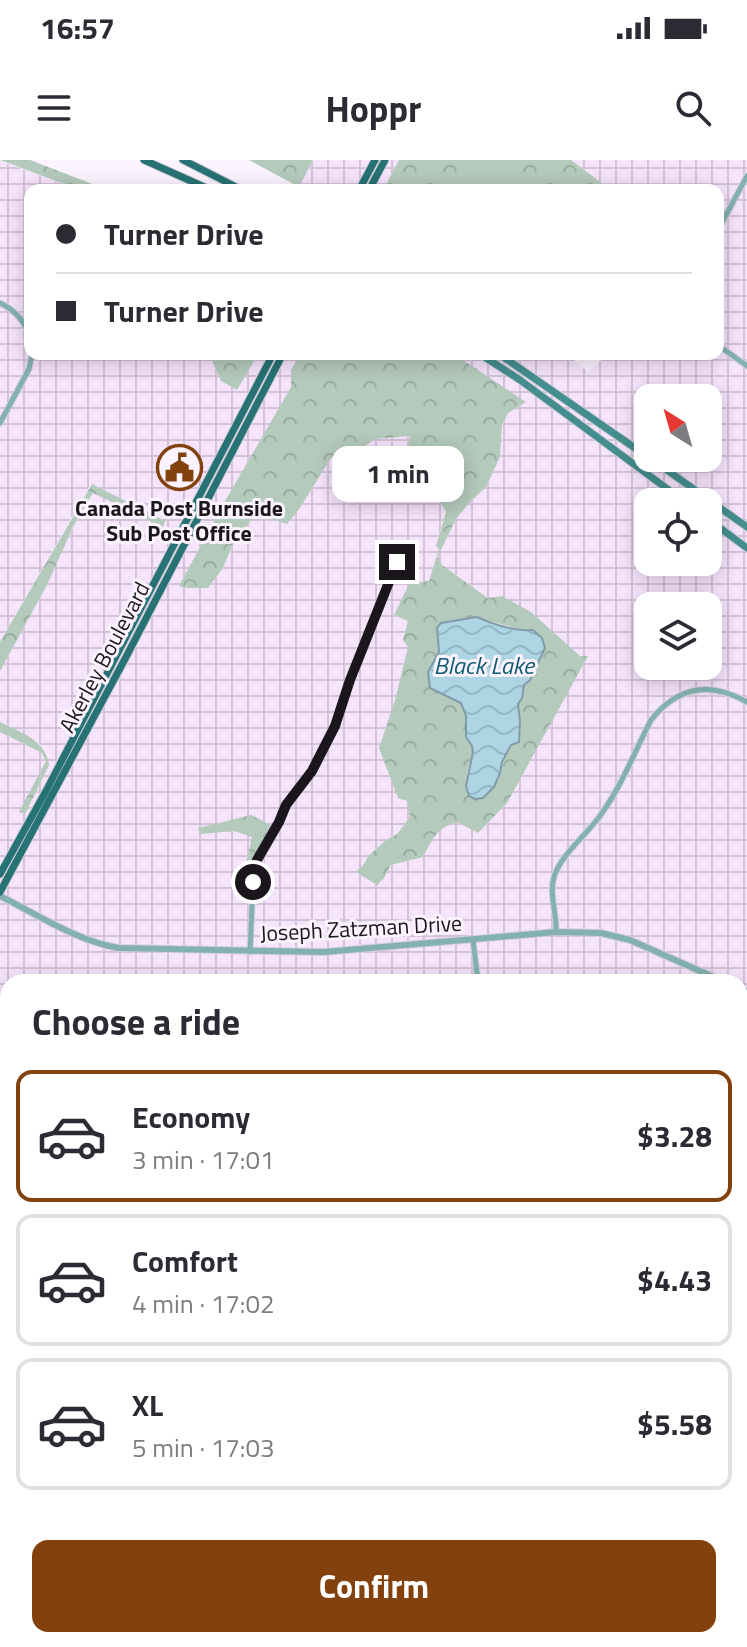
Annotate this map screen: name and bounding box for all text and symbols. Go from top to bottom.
text: 16:57 [40,5,115,51]
text: Hoppr [326,81,421,136]
icon: menu [32,86,76,130]
icon: search [671,86,715,130]
text: Turner Drive [104,211,264,257]
text: Turner Drive [104,288,264,334]
north arrow [634,384,722,472]
map controls [634,384,722,680]
public building icon: Canada Post Burnside Sub Post Office [155,443,203,491]
callout: 1 min [331,446,463,502]
text: 1 min [366,454,430,493]
button: locate [634,488,722,576]
place label: Canada Post Burnside Sub Post Office [75,491,283,550]
route end [379,544,415,580]
street label: Akerley Boulevard [50,575,158,739]
button: layers [634,592,722,680]
water label: Black Lake [434,647,536,683]
route start [235,864,271,900]
street label: Joseph Zatzman Drive [259,906,463,950]
text: Choose a ride [32,994,240,1049]
text: Economy [132,1094,250,1140]
icon: car [36,1100,108,1172]
text: $3.28 [637,1113,712,1159]
text: 3 min · 17:01 [132,1140,275,1179]
text: Comfort [132,1238,238,1284]
icon: car [36,1244,108,1316]
text: $4.43 [637,1257,712,1303]
text: 4 min · 17:02 [132,1284,275,1323]
text: XL [132,1382,163,1428]
icon: car [36,1388,108,1460]
text: $5.58 [637,1401,712,1447]
text: 5 min · 17:03 [132,1428,275,1467]
button: Confirm [32,1540,716,1632]

